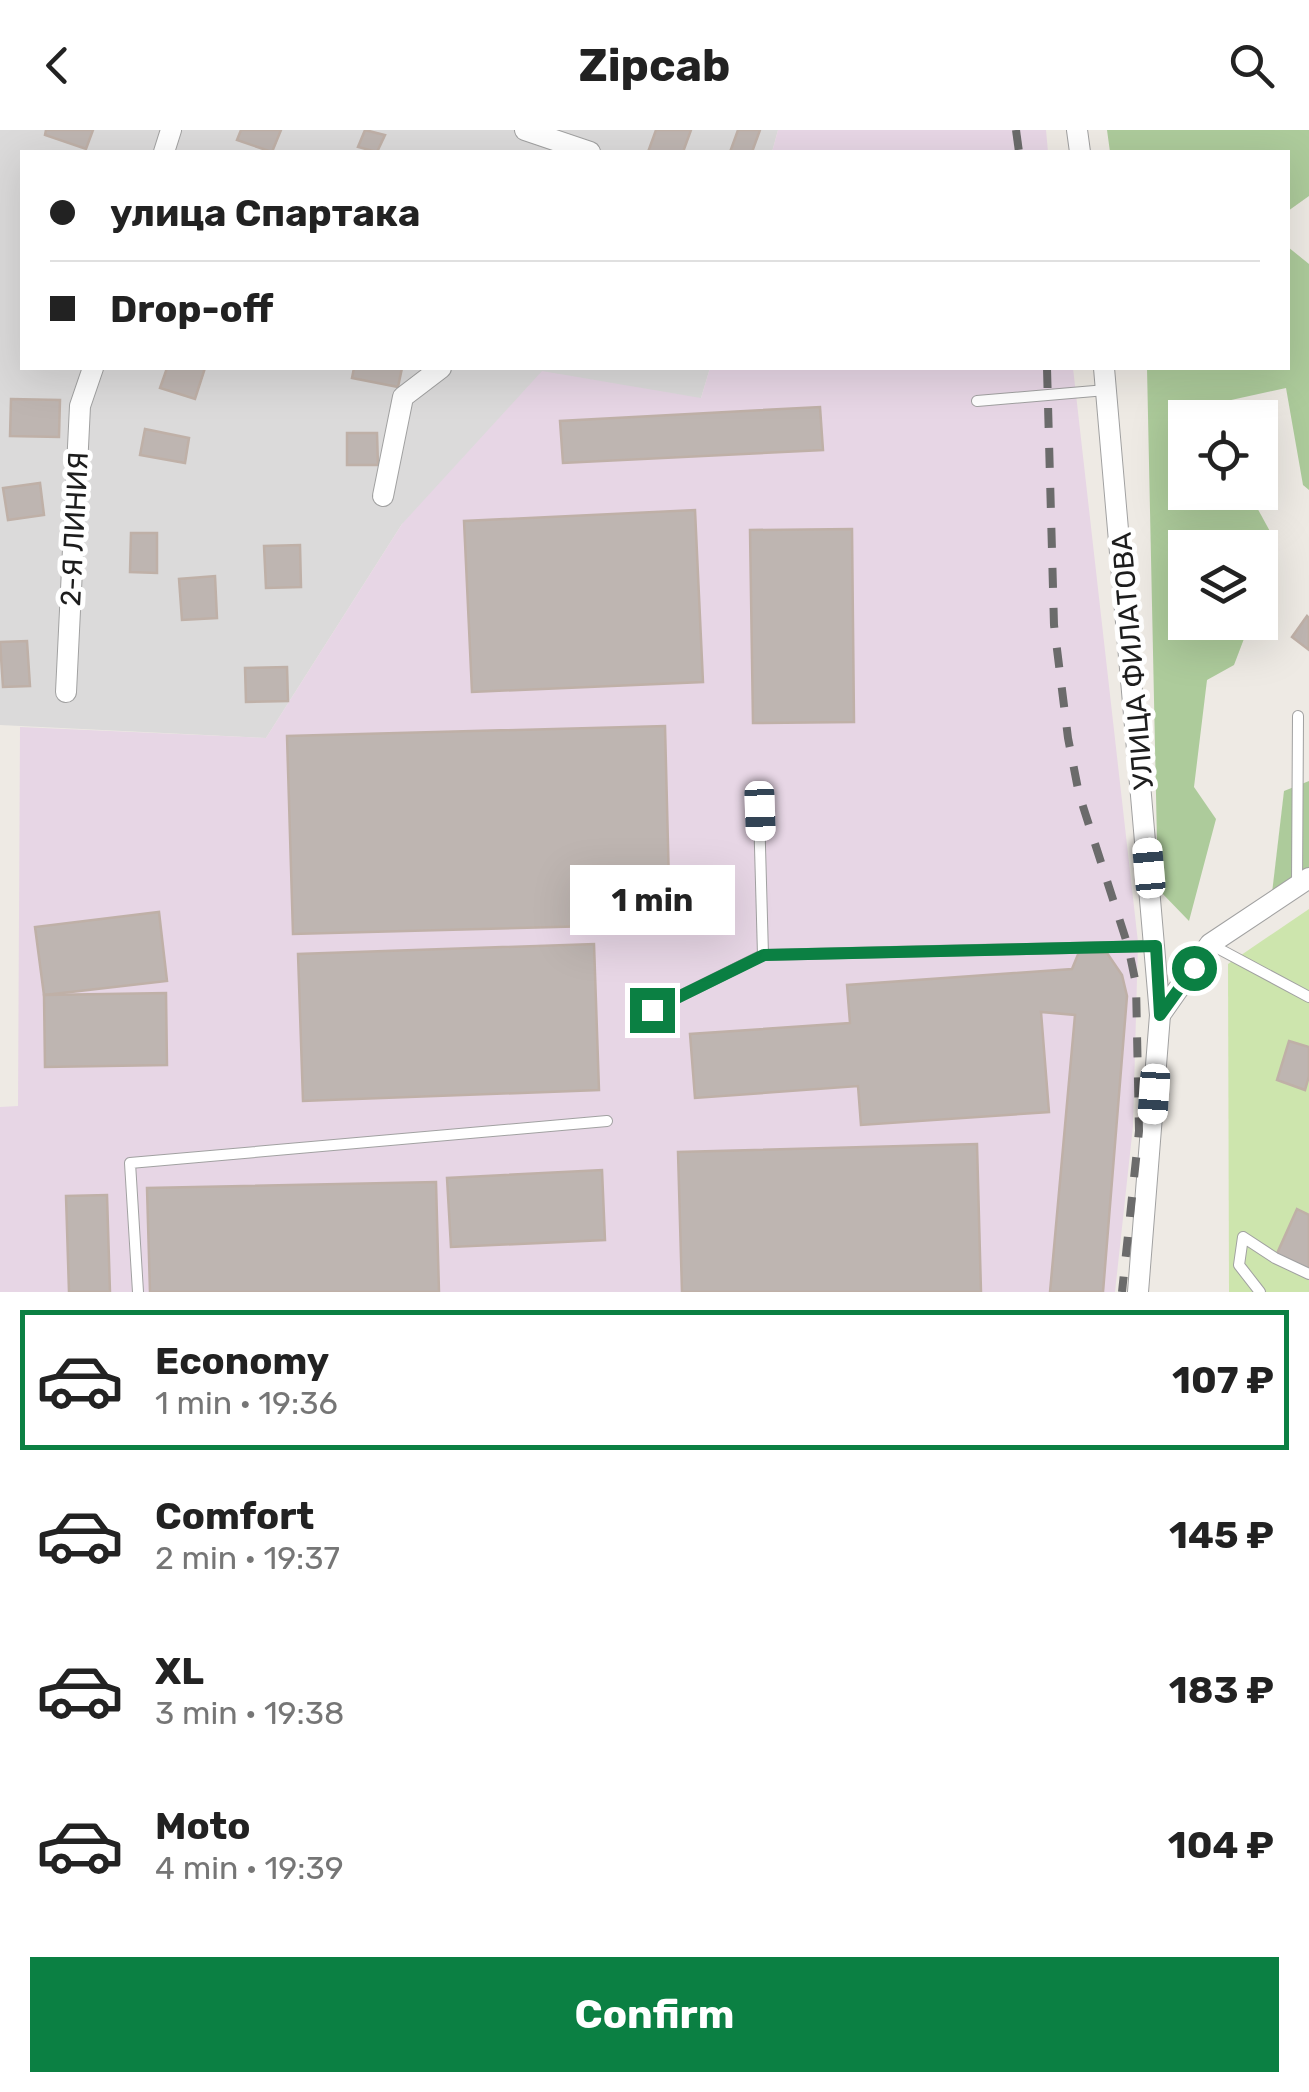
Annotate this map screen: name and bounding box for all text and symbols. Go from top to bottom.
icon: back [30,38,85,93]
icon: search [1224,38,1279,93]
text: Zipcab [578,39,731,92]
text: улица Спартака [110,190,420,236]
text: Drop-off [110,286,273,332]
map controls [1168,400,1278,640]
button: locate [1168,400,1278,510]
street label: 2-Я ЛИНИЯ [54,451,95,607]
button: layers [1168,530,1278,640]
street label: УЛИЦА ФИЛАТОВА [1105,531,1160,791]
car [744,780,776,842]
car [1131,837,1167,899]
callout: 1 min [570,865,734,935]
text: 1 min [612,881,693,919]
route start [1172,946,1217,991]
route end [630,988,675,1033]
car [1137,1063,1171,1125]
icon: car [35,1335,125,1425]
text: Economy [155,1338,329,1384]
text: 107 ₽ [1172,1357,1274,1403]
text: 1 min · 19:36 [155,1384,338,1422]
icon: car [35,1490,125,1580]
text: Comfort [155,1493,314,1539]
text: 145 ₽ [1169,1512,1274,1558]
text: 2 min · 19:37 [155,1539,340,1577]
icon: car [35,1645,125,1735]
text: XL [155,1648,204,1694]
text: 183 ₽ [1169,1667,1274,1713]
text: 3 min · 19:38 [155,1694,344,1732]
icon: car [35,1800,125,1890]
text: Moto [155,1803,251,1849]
text: 104 ₽ [1168,1822,1274,1868]
text: 4 min · 19:39 [155,1849,344,1887]
button: Confirm [30,1957,1279,2072]

